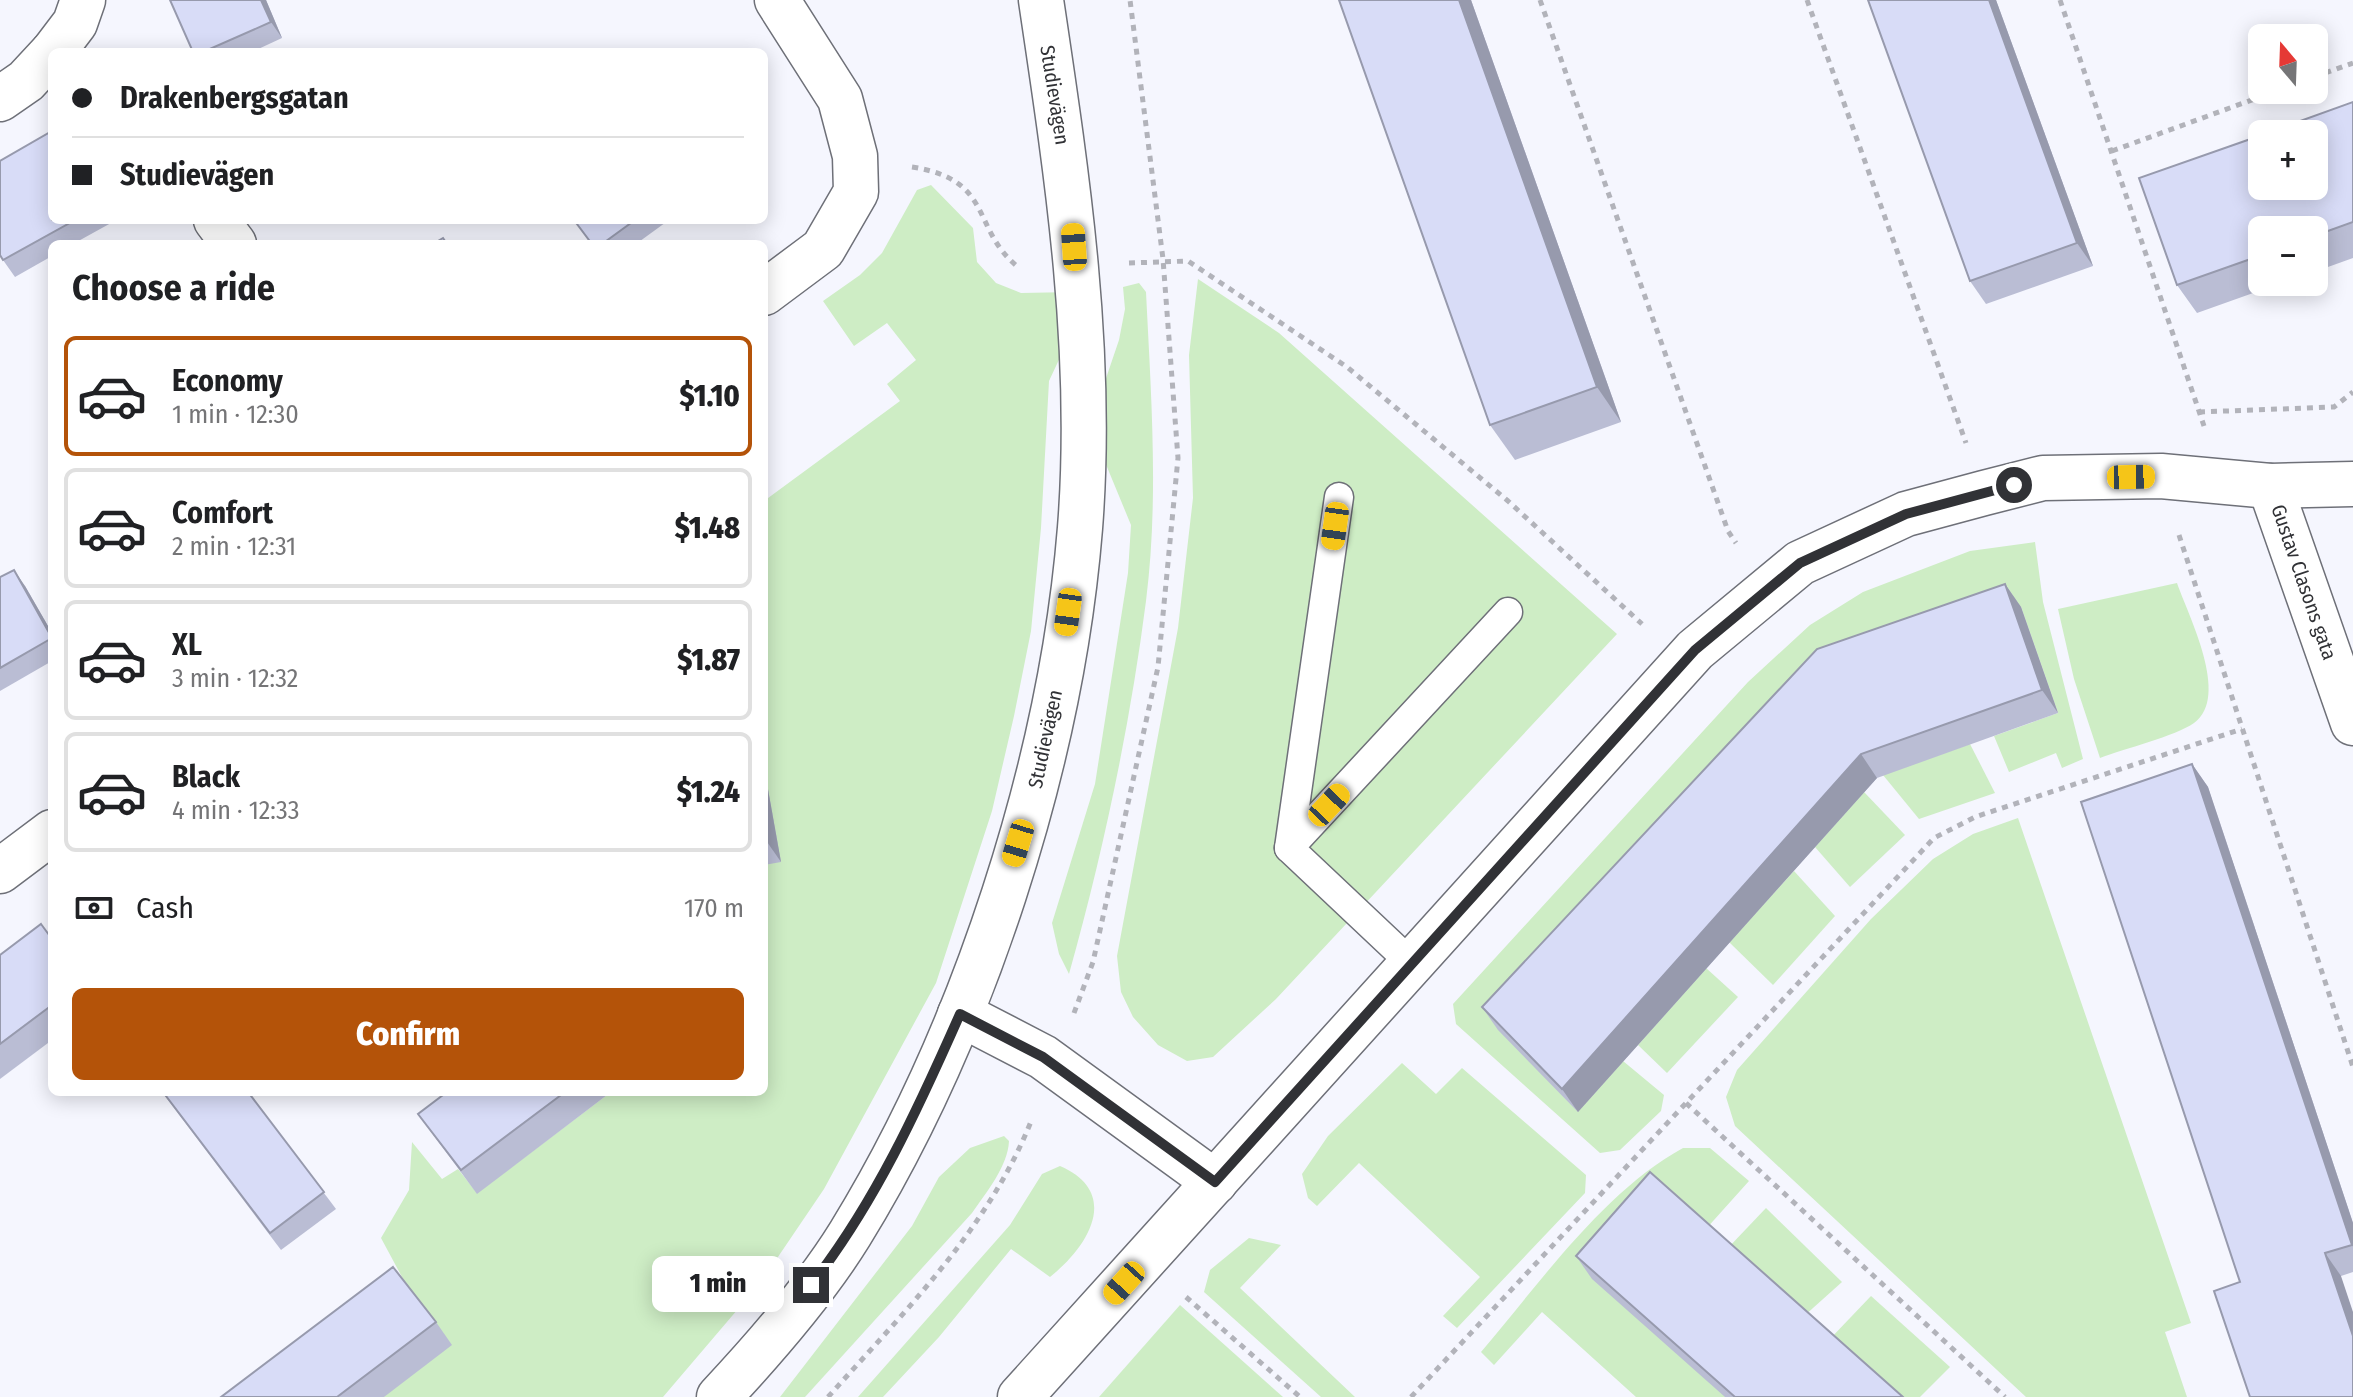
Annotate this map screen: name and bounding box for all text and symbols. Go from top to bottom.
north arrow [2248,24,2328,104]
map controls [2248,24,2328,296]
street label: Studievägen [1035,44,1075,146]
text: Drakenbergsgatan [120,80,349,116]
button: + [2248,120,2328,200]
text: Studievägen [120,157,274,193]
button: − [2248,216,2328,296]
car [1060,222,1088,272]
text: Choose a ride [72,266,275,310]
icon: car [76,360,148,432]
text: Economy [172,363,283,399]
text: $1.10 [679,378,740,414]
text: 1 min · 12:30 [172,399,299,430]
car [2107,465,2155,489]
route start [1996,467,2032,503]
icon: car [76,492,148,564]
text: Comfort [172,495,273,531]
car [1320,501,1350,551]
street label: Gustav Clasons gata [2266,501,2342,663]
text: $1.48 [675,510,740,546]
text: 2 min · 12:31 [172,531,296,562]
car [1053,587,1083,637]
icon: car [76,624,148,696]
text: XL [172,627,202,663]
text: $1.87 [677,642,740,678]
text: 3 min · 12:32 [172,663,298,694]
street label: Studievägen [1023,687,1067,791]
icon: car [76,756,148,828]
text: Black [172,759,240,795]
text: $1.24 [677,774,740,810]
car [1304,779,1354,831]
text: 4 min · 12:33 [172,795,299,826]
car [1000,817,1036,869]
icon: cash [72,886,116,930]
text: Cash [136,890,194,926]
text: 170 m [684,893,744,924]
button: Confirm [72,988,744,1080]
callout: 1 min [651,1257,783,1313]
car [1099,1257,1149,1309]
route end [793,1267,829,1303]
text: 1 min [690,1268,746,1299]

